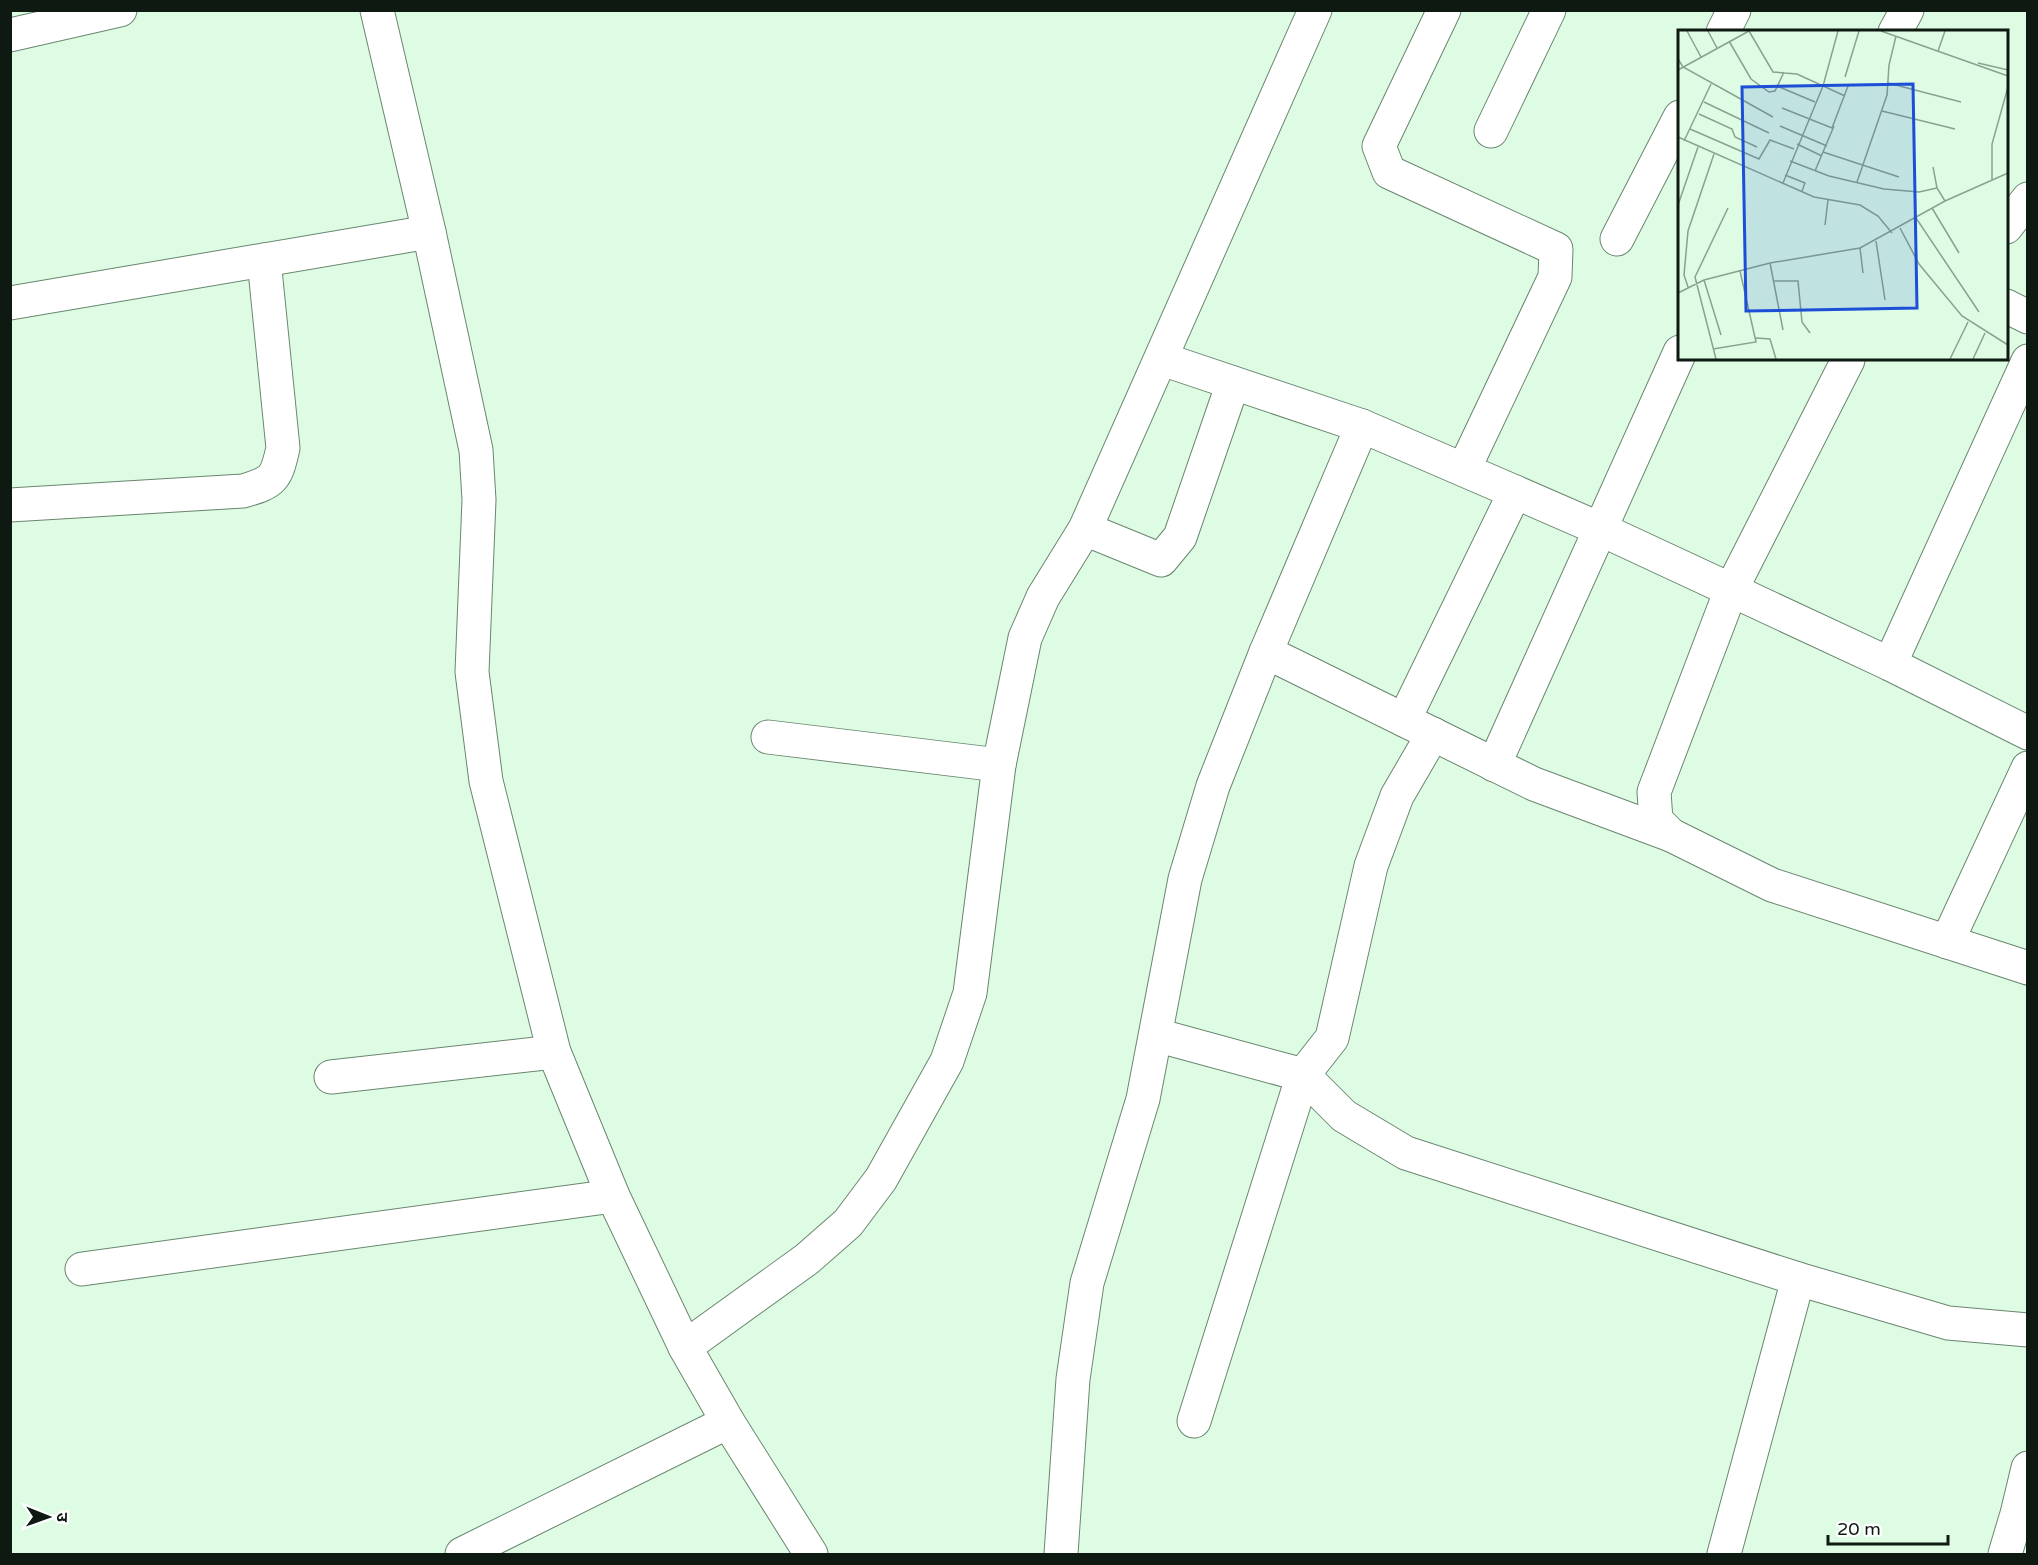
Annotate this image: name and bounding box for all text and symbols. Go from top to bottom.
inset map [1678,30,2008,360]
north arrow [18,1487,78,1547]
scale bar [1828,1508,1948,1546]
text: उ [52,1512,72,1523]
text: 20 m [1837,1518,1881,1540]

